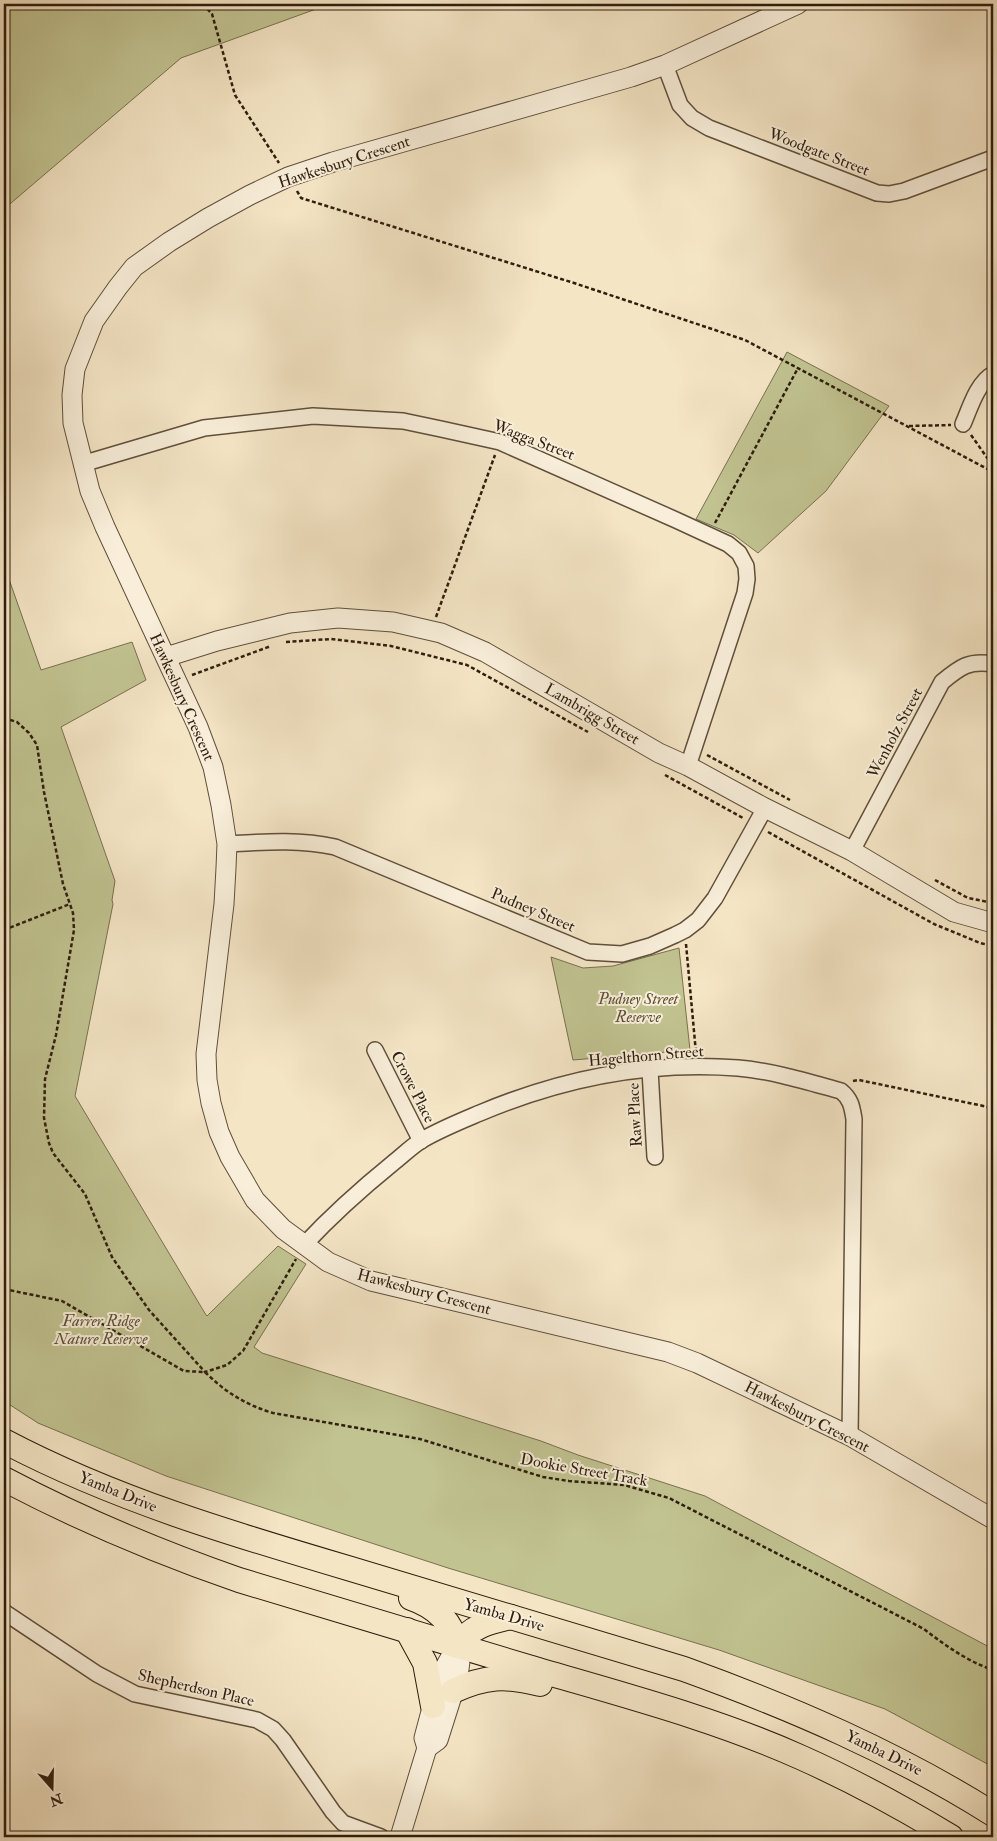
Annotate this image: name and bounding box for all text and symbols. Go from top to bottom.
street label: Woodgate Street [765,123,872,180]
street label: Hawkesbury Crescent [276,131,412,193]
street label: Wagga Street [489,415,578,465]
street label: Hawkesbury Crescent [145,630,219,764]
street label: Lambrigg Street [541,679,643,749]
street label: Wenholz Street [862,684,927,783]
street label: Pudney Street [488,883,578,937]
park label: Pudney Street Reserve [597,989,680,1027]
street label: Hagelthorn Street [588,1041,704,1071]
street label: Crowe Place [386,1048,440,1127]
street label: Raw Place [623,1082,647,1148]
street label: Hawkesbury Crescent [355,1265,493,1319]
park label: Farrer Ridge Nature Reserve [54,1311,148,1349]
street label: Hawkesbury Crescent [741,1377,873,1457]
street label: Dookie Street Track [519,1449,650,1491]
street label: Yamba Drive [76,1467,160,1517]
street label: Yamba Drive [461,1594,547,1636]
street label: Shepherdson Place [136,1665,256,1712]
street label: Yamba Drive [842,1726,926,1780]
north arrow [28,1764,78,1814]
text: N [47,1789,66,1810]

